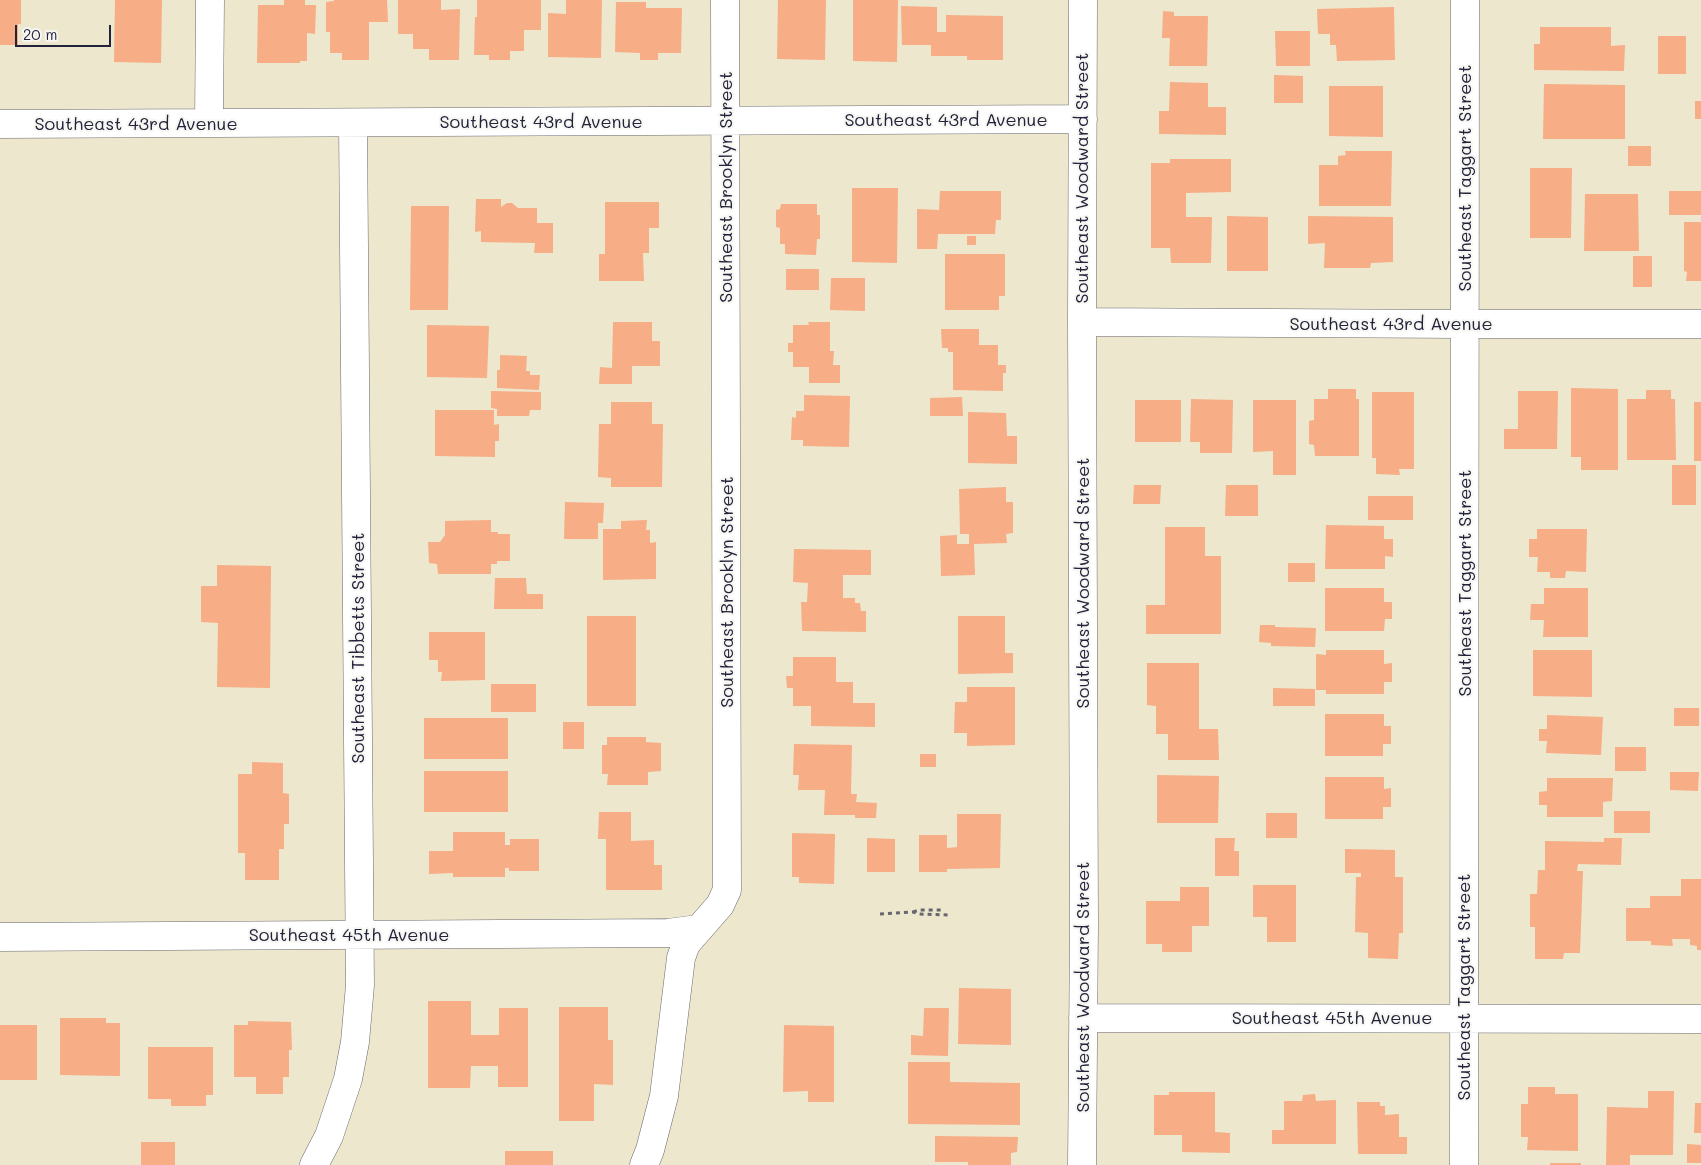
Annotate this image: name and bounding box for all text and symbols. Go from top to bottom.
scale bar [18,15,114,47]
text: 20 m [23,24,57,44]
street label: Southeast Woodward Street [1071,53,1093,303]
street label: Southeast Taggart Street [1454,65,1476,291]
street label: Southeast Brooklyn Street [715,71,737,303]
street label: Southeast 43rd Avenue [844,109,1048,131]
street label: Southeast 43rd Avenue [439,111,643,133]
street label: Southeast 43rd Avenue [34,113,238,135]
street label: Southeast 43rd Avenue [1289,313,1493,335]
street label: Southeast Woodward Street [1072,458,1094,708]
street label: Southeast Taggart Street [1454,470,1476,696]
street label: Southeast Brooklyn Street [716,476,738,708]
street label: Southeast Tibbetts Street [347,533,369,763]
street label: Southeast Woodward Street [1072,862,1094,1112]
street label: Southeast Taggart Street [1453,874,1475,1100]
street label: Southeast 45th Avenue [249,924,449,946]
street label: Southeast 45th Avenue [1232,1007,1432,1029]

